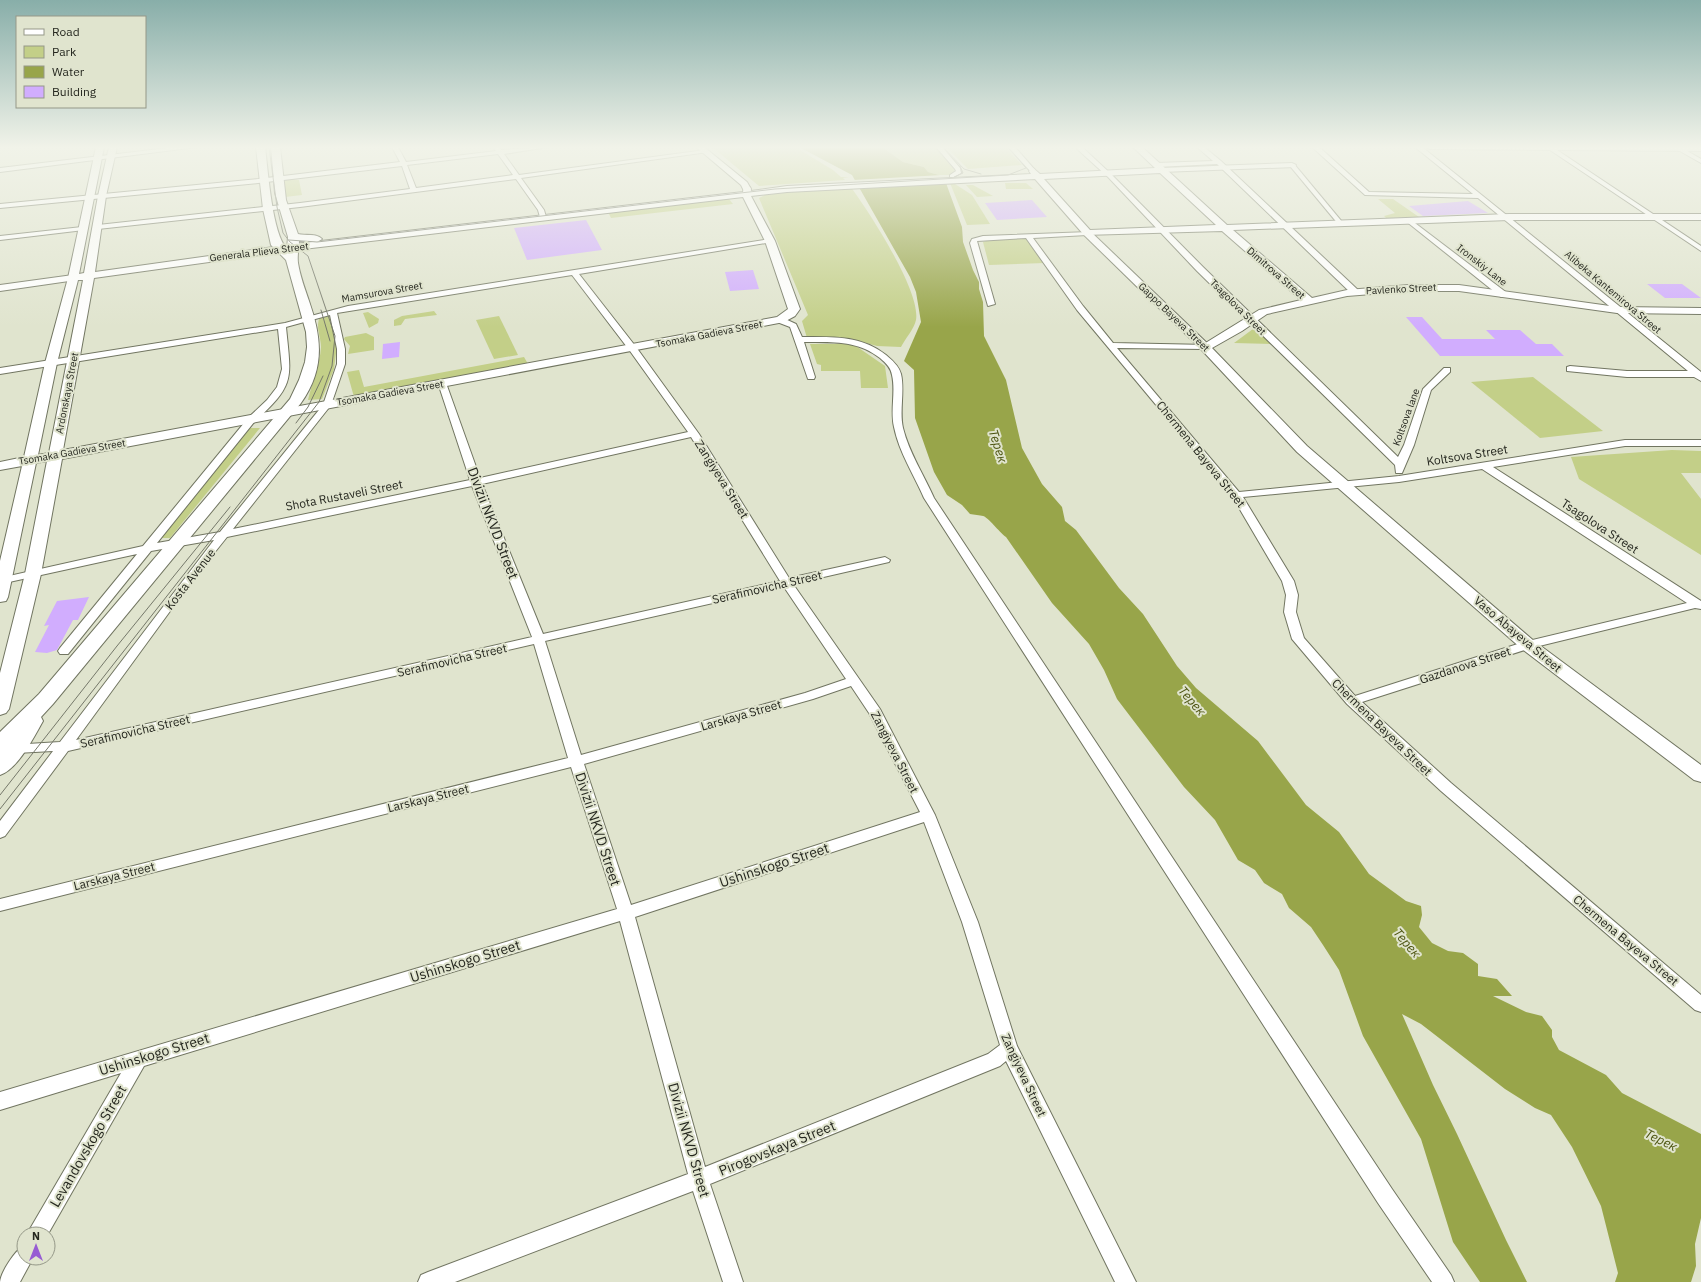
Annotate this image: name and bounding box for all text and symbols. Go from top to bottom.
legend [16,16,146,108]
text: Road [52,24,80,39]
text: Park [52,44,77,59]
text: Water [52,64,85,79]
text: Building [52,84,97,99]
street label: Generala Plieva Street [209,239,310,265]
street label: Ironskiy Lane [1454,241,1510,289]
street label: Dimitrova Street [1244,244,1308,302]
street label: Alibeka Kantemirova Street [1562,248,1664,337]
street label: Tsagolova Street [1207,276,1269,338]
street label: Mamsurova Street [341,278,424,306]
street label: Gappo Bayeva Street [1136,280,1213,355]
street label: Pavlenko Street [1365,281,1437,297]
street label: Tsomaka Gadieva Street [655,317,764,351]
street label: Ardonskaya Street [53,351,81,435]
street label: Tsomaka Gadieva Street [335,377,445,409]
street label: Koltsova lane [1390,386,1423,447]
street label: Chermena Bayeva Street [1153,398,1249,510]
water label: Терек [985,427,1011,465]
street label: Tsomaka Gadieva Street [17,436,127,468]
street label: Zangiyeva Street [692,437,752,521]
street label: Koltsova Street [1425,441,1509,469]
street label: Divizii NKVD Street [463,465,523,582]
street label: Shota Rustaveli Street [284,476,404,514]
street label: Tsagolova Street [1559,495,1641,557]
street label: Kosta Avenue [162,545,219,613]
street label: Serafimovicha Street [711,567,823,607]
street label: Vaso Abayeva Street [1471,593,1565,675]
street label: Serafimovicha Street [396,640,508,680]
street label: Gazdanova Street [1418,643,1512,687]
street label: Chermena Bayeva Street [1329,675,1435,779]
water label: Терек [1174,683,1210,719]
street label: Larskaya Street [699,696,783,734]
street label: Zangiyeva Street [868,709,922,795]
street label: Serafimovicha Street [79,711,191,751]
street label: Divizii NKVD Street [571,770,625,888]
street label: Larskaya Street [386,781,470,815]
street label: Ushinskogo Street [717,839,831,891]
street label: Larskaya Street [72,859,156,893]
street label: Chermena Bayeva Street [1570,892,1682,988]
water label: Терек [1389,925,1425,961]
street label: Ushinskogo Street [408,936,522,986]
street label: Ushinskogo Street [97,1029,211,1079]
street label: Zangiyeva Street [998,1031,1050,1119]
street label: Divizii NKVD Street [664,1081,714,1199]
street label: Levandovskogo Street [46,1082,130,1210]
street label: Pirogovskaya Street [716,1116,838,1180]
water label: Терек [1642,1125,1680,1155]
north arrow [16,1226,56,1266]
text: N [32,1229,40,1243]

